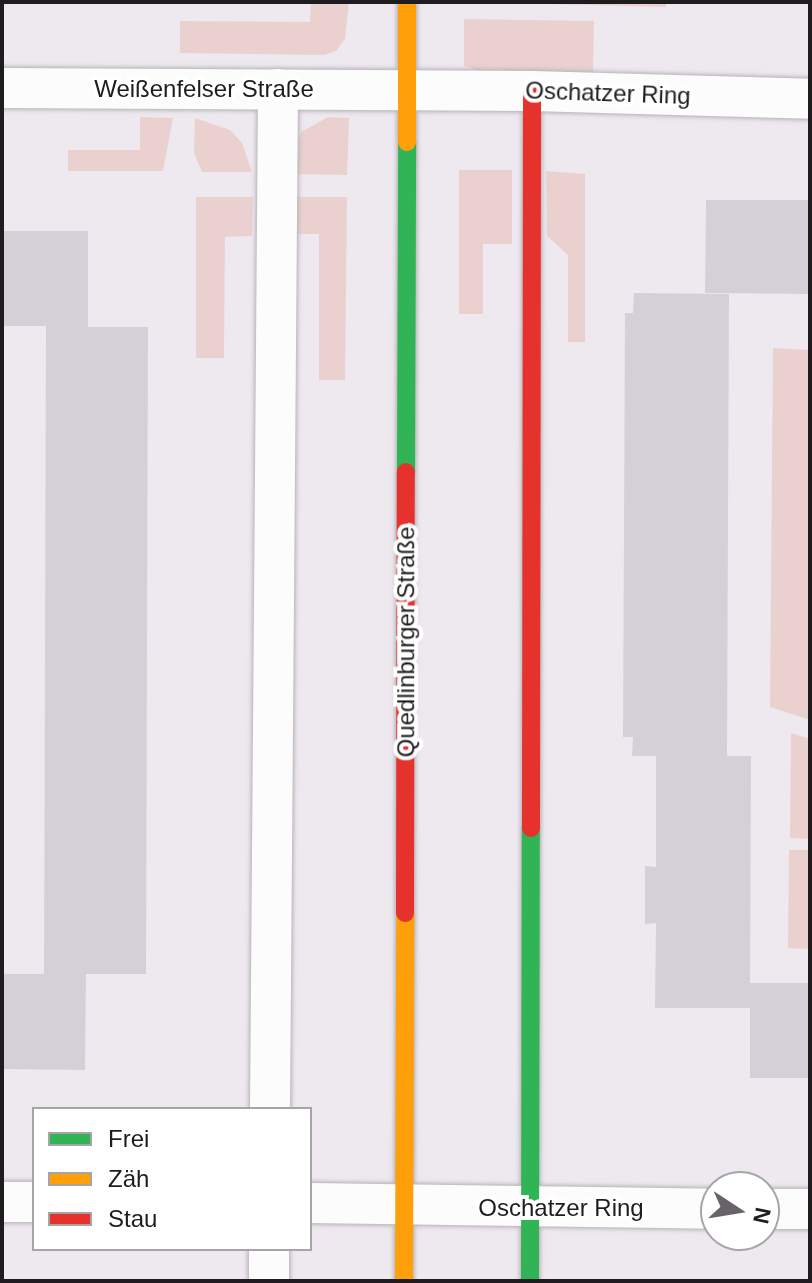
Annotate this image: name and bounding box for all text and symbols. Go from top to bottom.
street label: Weißenfelser Straße [94,75,314,103]
street label: Oschatzer Ring [525,76,691,110]
street label: Quedlinburger Straße [392,527,420,757]
legend [32,1107,312,1251]
text: Frei [108,1125,149,1152]
text: Zäh [108,1165,149,1192]
north arrow [700,1171,780,1251]
street label: Oschatzer Ring [478,1194,644,1222]
text: Stau [108,1205,157,1232]
text: N [748,1205,776,1226]

